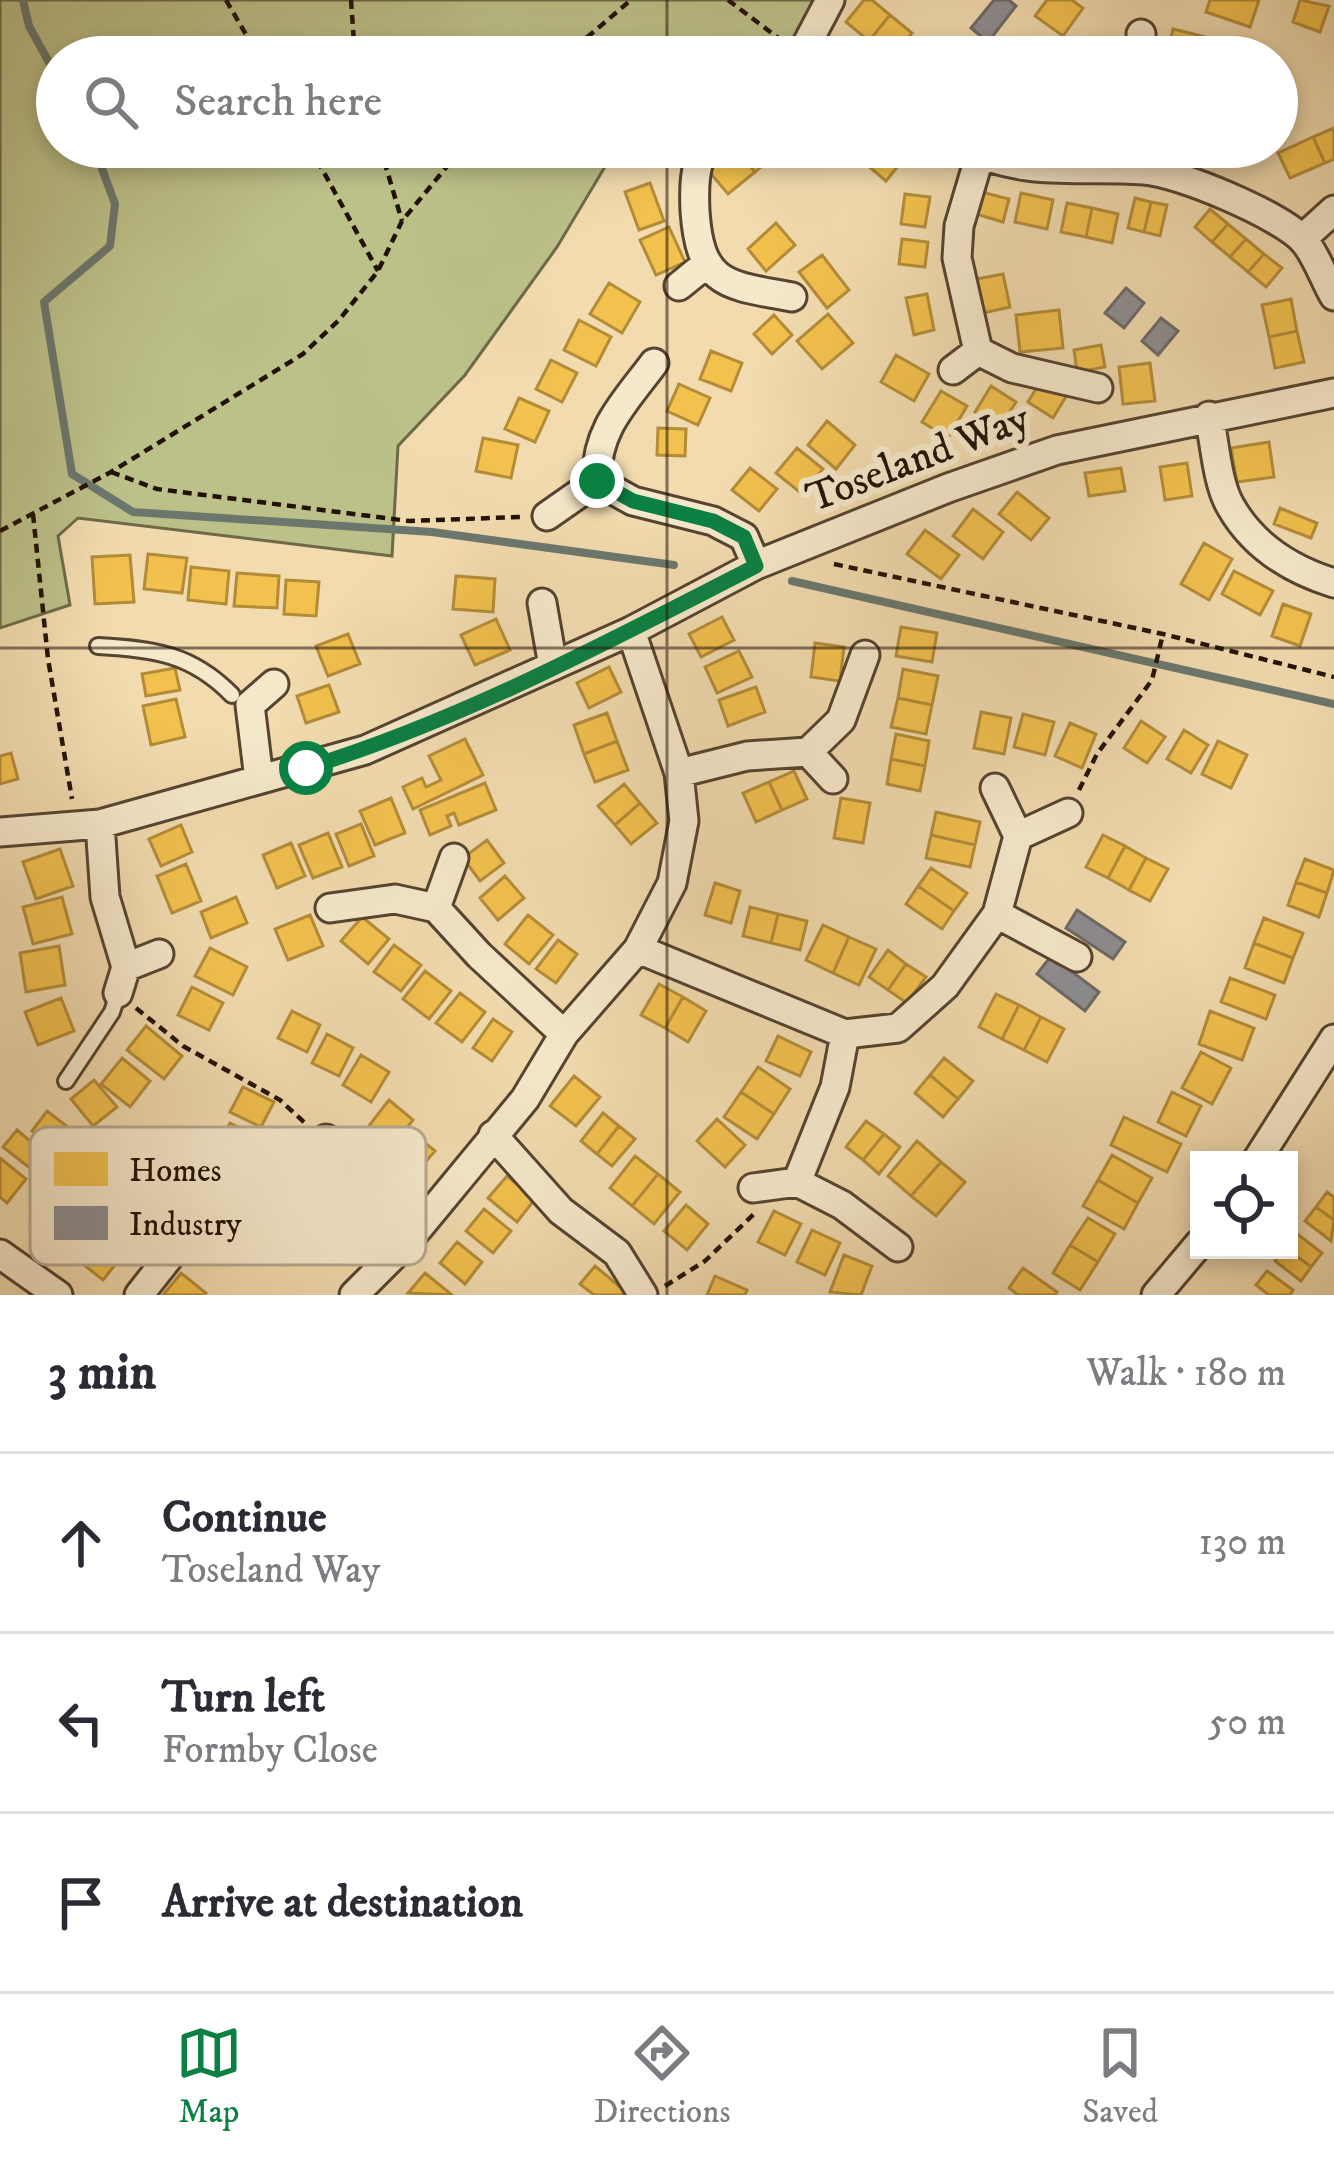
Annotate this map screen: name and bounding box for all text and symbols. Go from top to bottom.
search box [36,36,1298,168]
icon: search [78,69,144,135]
text: Search here [174,74,382,130]
street label: Toseland Way [799,392,1038,525]
route end [570,454,624,508]
route start [279,741,333,795]
legend [30,1127,426,1265]
text: Homes [129,1151,222,1192]
map controls [1190,1151,1298,1259]
button: locate [1190,1151,1298,1259]
text: Industry [129,1205,242,1246]
text: 3 min [48,1341,156,1405]
text: Walk · 180 m [1086,1349,1286,1398]
text: Continue [162,1490,327,1546]
icon: ahead [48,1510,114,1576]
text: 130 m [1198,1518,1286,1567]
text: Toseland Way [162,1546,380,1595]
text: Turn left [162,1670,325,1726]
icon: left [48,1690,114,1756]
text: 50 m [1208,1698,1286,1747]
text: Formby Close [162,1726,378,1775]
icon: arrive [48,1870,114,1936]
text: Arrive at destination [162,1875,523,1931]
tab: Map [176,2020,242,2133]
tab: Directions [594,2020,730,2133]
tab: Saved [1082,2020,1158,2133]

